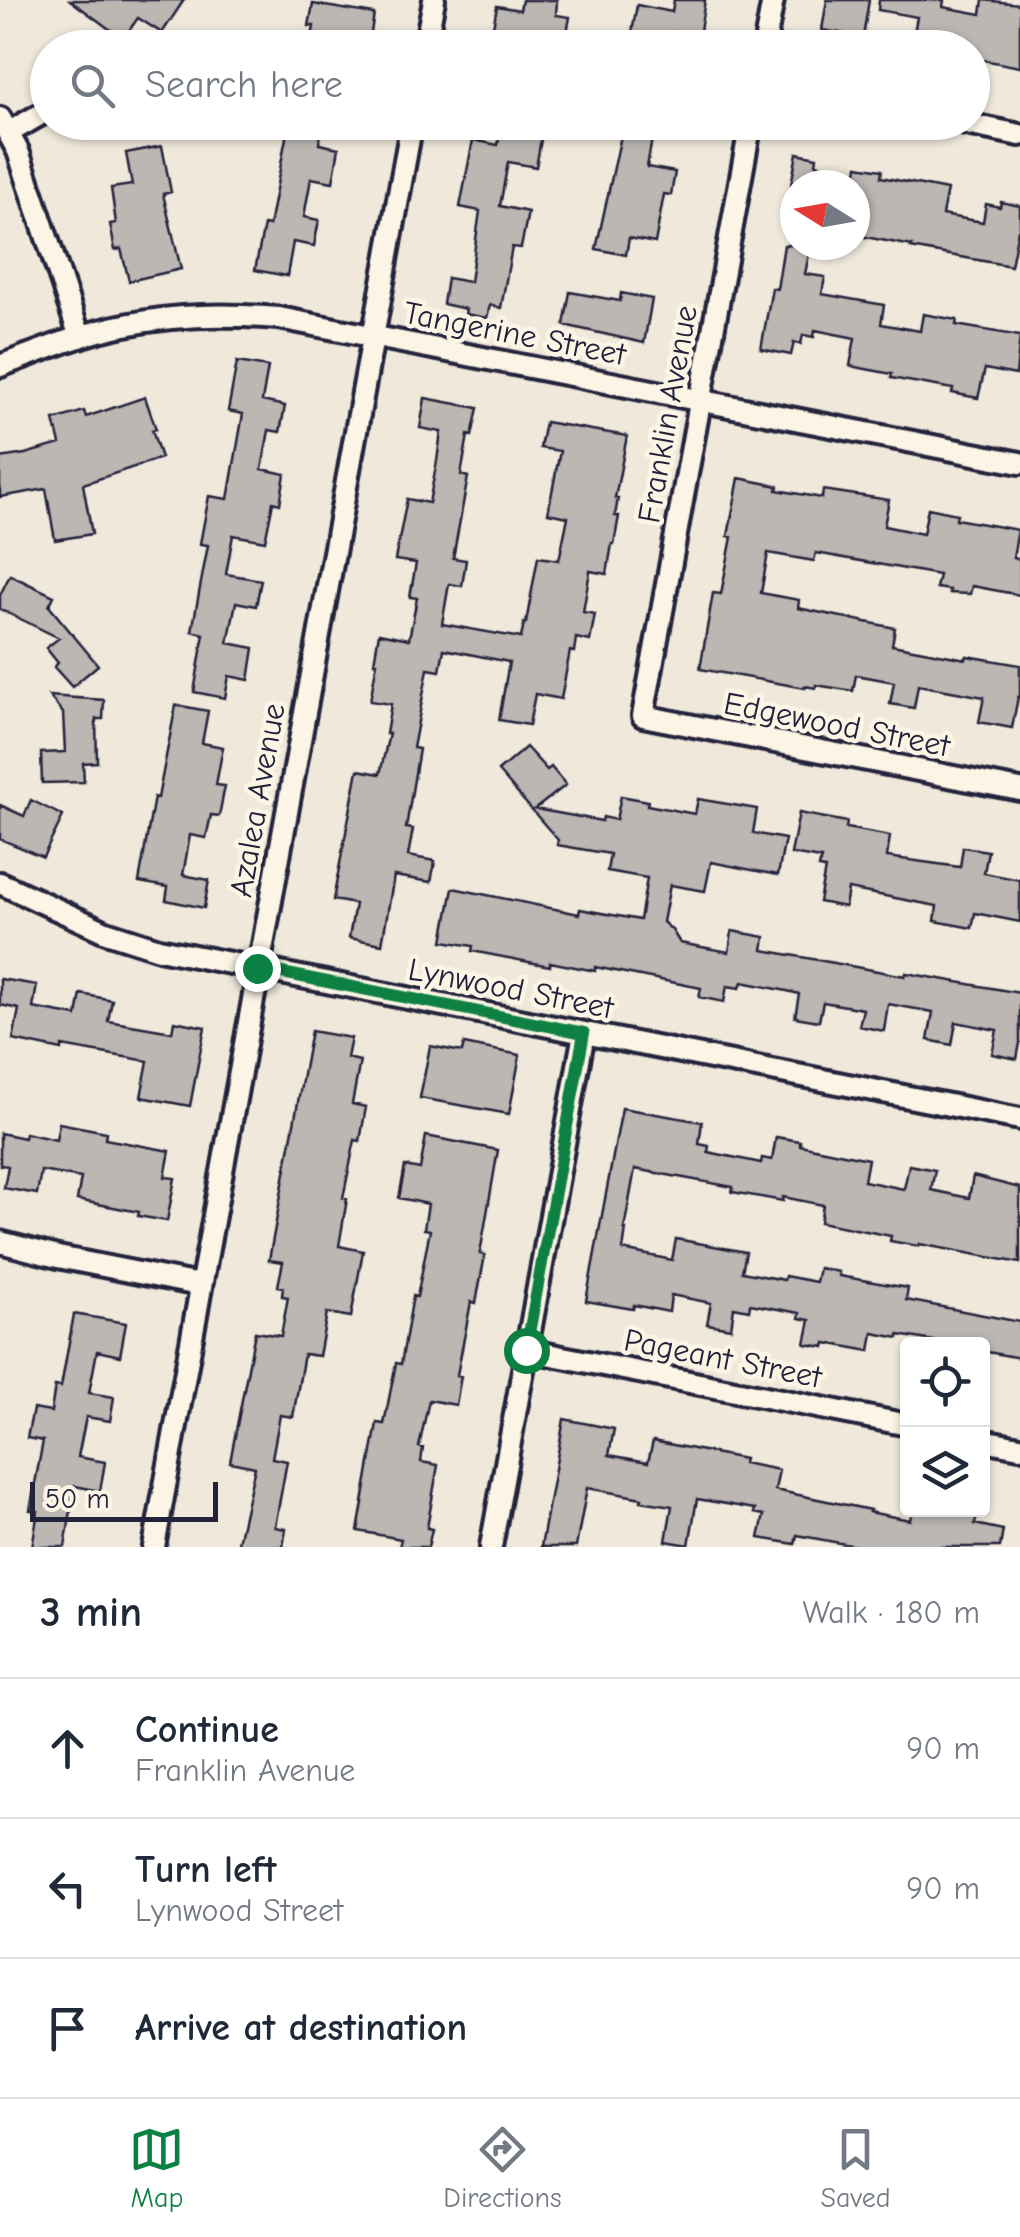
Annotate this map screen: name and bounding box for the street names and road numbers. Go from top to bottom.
street label: Tangerine Street [401,294,630,373]
street label: Franklin Avenue [630,302,705,526]
street label: Edgewood Street [721,684,954,765]
street label: Azalea Avenue [222,700,293,900]
street label: Lynwood Street [405,950,617,1027]
street label: Pageant Street [621,1321,826,1396]

